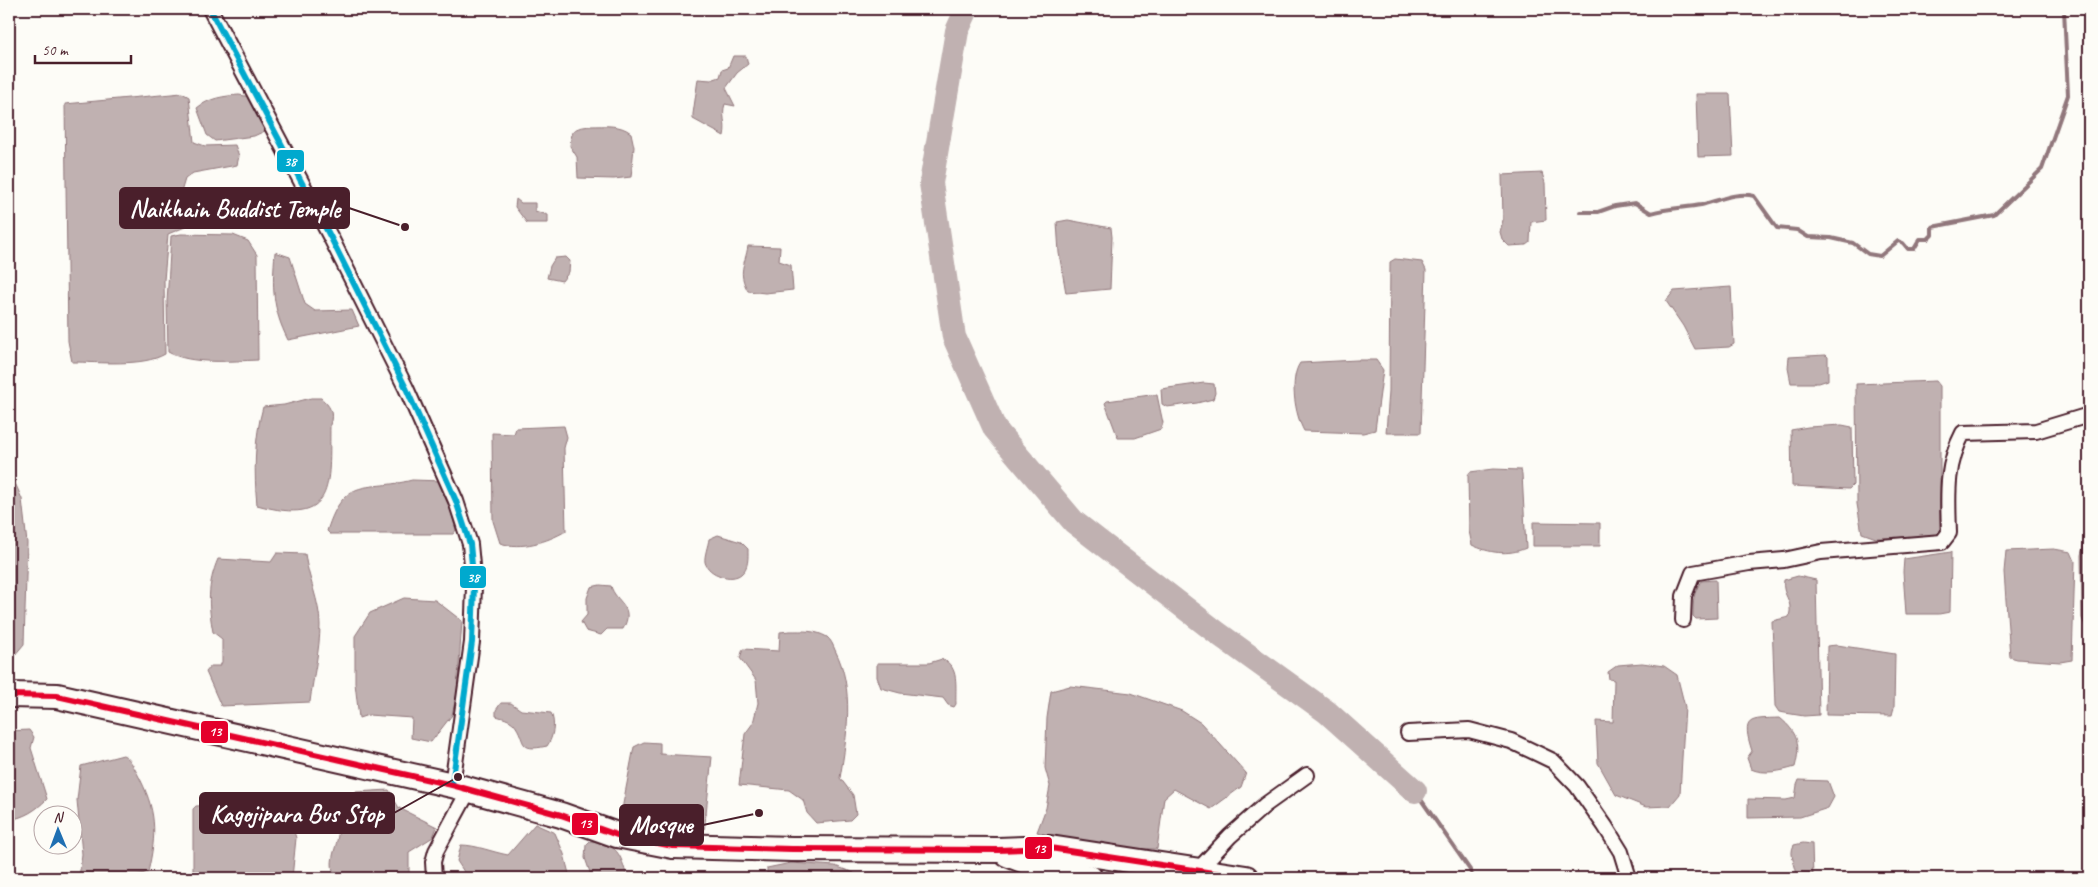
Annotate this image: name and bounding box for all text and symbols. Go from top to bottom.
scale bar [35,32,131,64]
text: 50 m [42,41,69,60]
line badge: 38 [276,149,305,173]
text: 38 [284,153,298,170]
callout: Naikhain Buddist Temple [120,188,349,228]
text: Naikhain Buddist Temple [130,193,342,225]
line badge: 38 [459,565,487,589]
text: 38 [467,569,481,586]
line badge: 13 [200,720,229,744]
text: 13 [209,723,223,740]
callout: Kagojipara Bus Stop [200,793,394,833]
text: Kagojipara Bus Stop [210,798,385,830]
north arrow [32,804,82,854]
callout: Mosque [620,805,703,845]
text: N [53,809,65,826]
text: Mosque [629,809,694,841]
line badge: 13 [571,812,599,836]
text: 13 [579,815,593,832]
line badge: 13 [1024,836,1053,860]
text: 13 [1033,840,1047,857]

